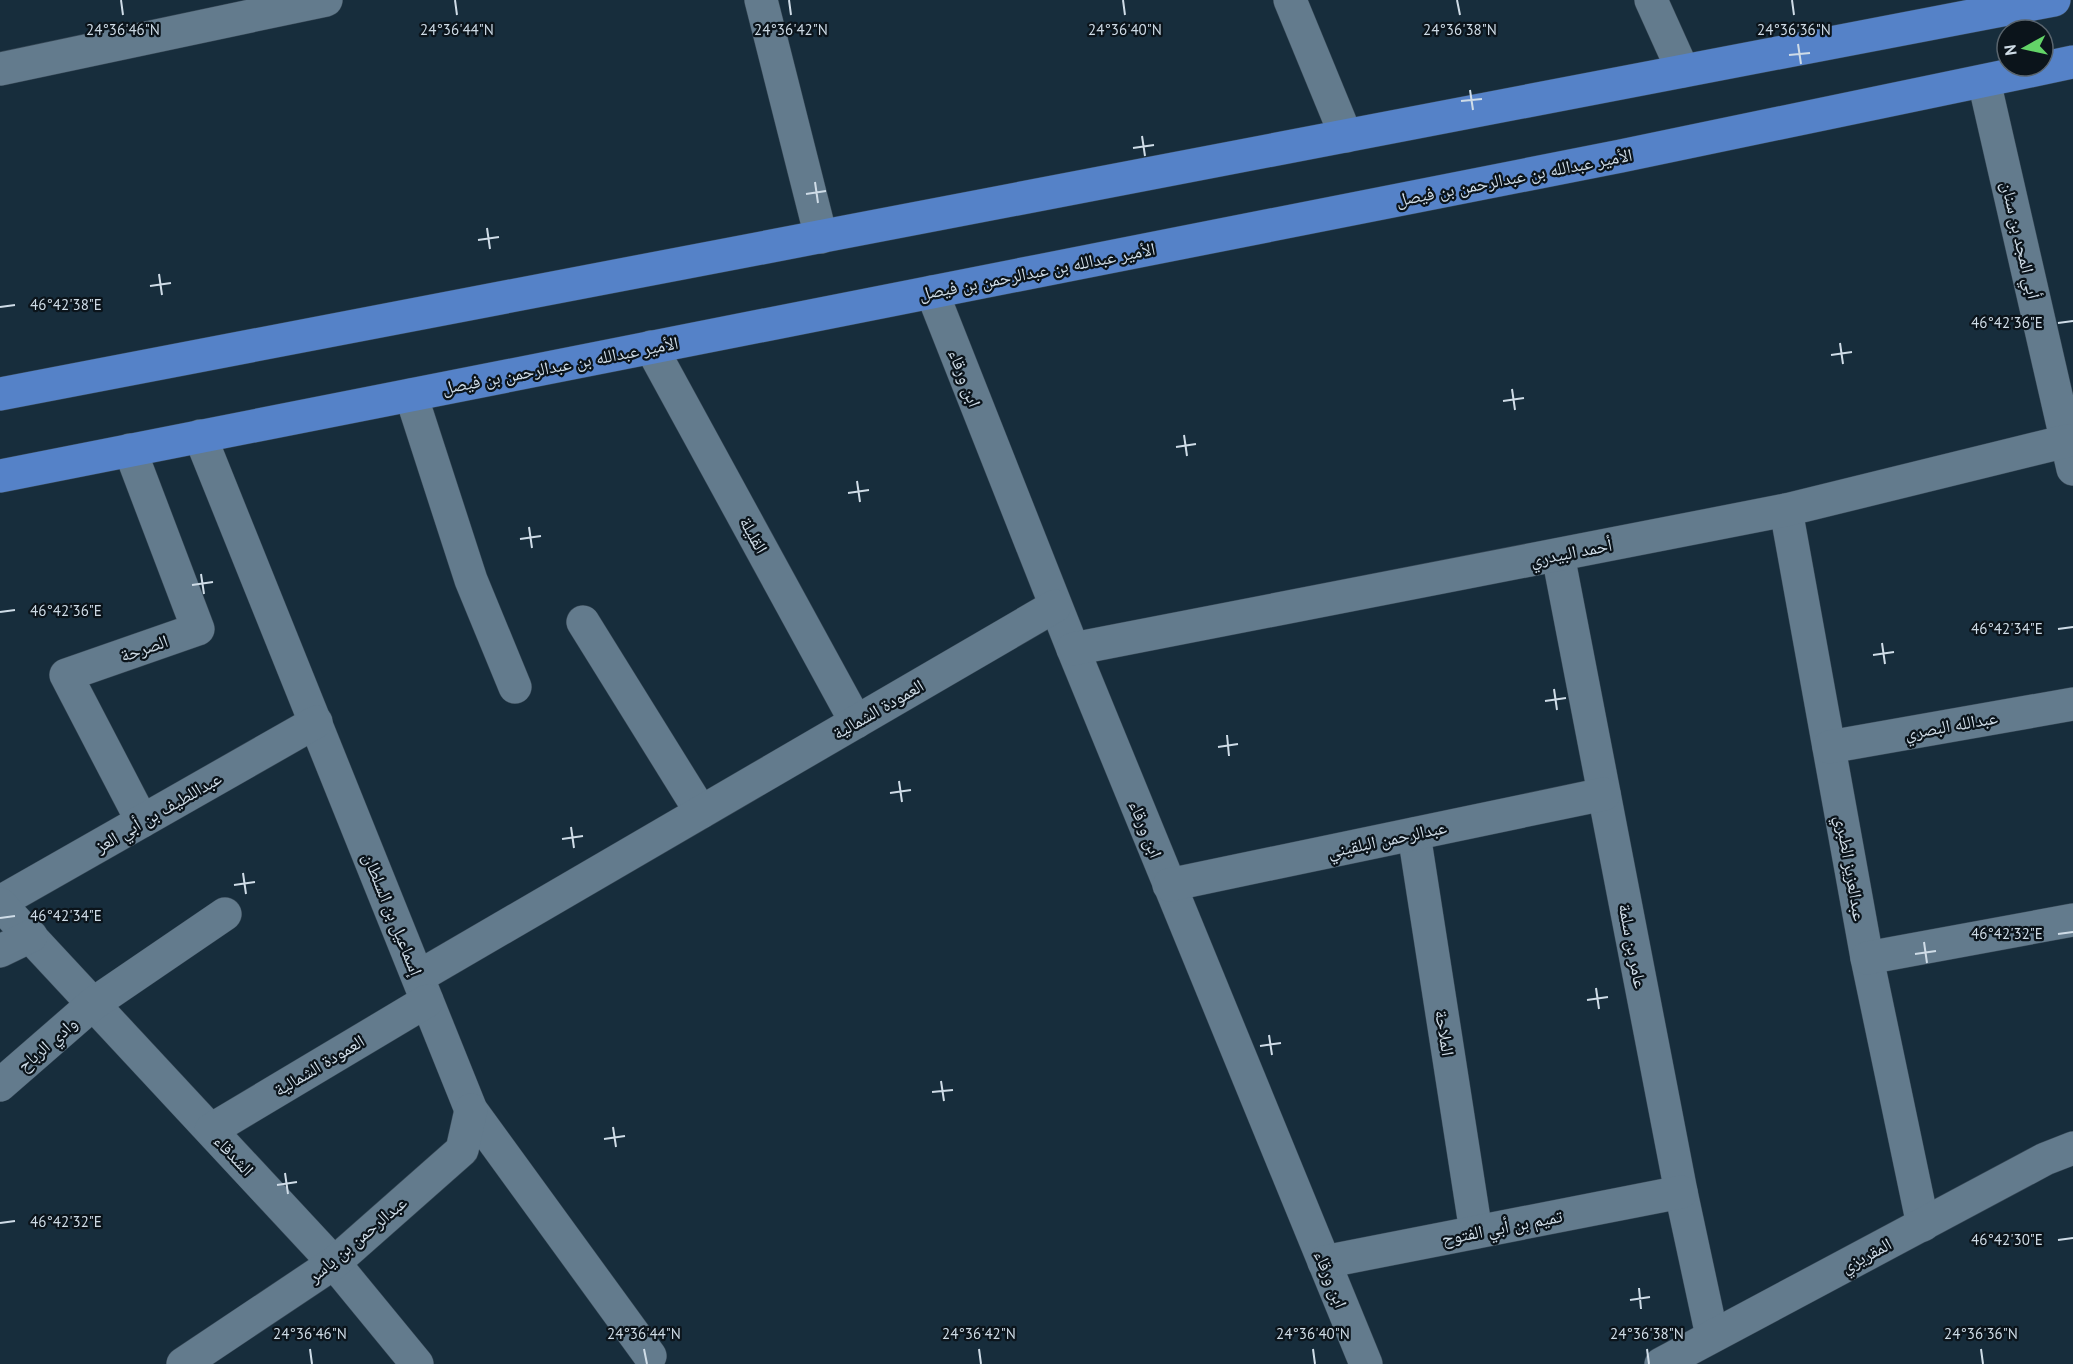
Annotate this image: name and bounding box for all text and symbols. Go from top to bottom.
north arrow [1995,18,2055,78]
text: 24°36'46"N [86,20,160,39]
text: 24°36'44"N [420,20,494,39]
text: 24°36'42"N [754,20,828,39]
text: 24°36'40"N [1088,20,1162,39]
text: 24°36'38"N [1423,20,1497,39]
text: 24°36'36"N [1757,20,1831,39]
text: N [2000,43,2021,57]
street label: الأمير عبدالله بن عبدالرحمن بن فيصل [1394,143,1634,211]
street label: أبي المجد بن سنان [1993,179,2046,302]
street label: الأمير عبدالله بن عبدالرحمن بن فيصل [917,237,1157,305]
text: 46°42'38"E [30,295,102,314]
text: 46°42'36"E [1971,313,2043,332]
street label: الأمير عبدالله بن عبدالرحمن بن فيصل [440,331,680,399]
street label: ابن ورقاء [944,346,986,410]
street label: القليلة [735,513,773,557]
street label: أحمد البيدري [1528,533,1615,575]
text: 46°42'36"E [30,601,102,620]
text: 46°42'34"E [1971,619,2043,638]
street label: الصرحة [117,629,171,667]
street label: العمودة الشمالية [828,674,928,744]
street label: عبدالله البصري [1903,706,2000,748]
street label: عبداللطيف بن أبي العز [90,766,227,861]
street label: ابن ورقاء [1124,797,1168,861]
street label: عبدالعزيز الطبري [1827,813,1872,923]
street label: عبدالرحمن البلقيني [1325,815,1449,866]
street label: إسماعيل بن السلطان [357,849,428,979]
street label: عامر بن سلمة [1614,902,1652,990]
text: 46°42'34"E [30,906,102,925]
text: 46°42'32"E [1971,924,2043,943]
street label: الملاحة [1430,1008,1460,1058]
street label: وادي الرباح [12,1012,84,1079]
street label: العمودة الشمالية [270,1029,368,1101]
street label: الشدقاء [209,1129,259,1181]
street label: عبدالرحمن بن ياسر [302,1191,411,1288]
street label: تميم بن أبي الفتوح [1440,1204,1565,1253]
text: 46°42'32"E [30,1212,102,1231]
text: 46°42'30"E [1971,1230,2043,1249]
street label: المقريزي [1837,1232,1897,1281]
street label: ابن ورقاء [1309,1247,1353,1311]
text: 24°36'46"N [273,1324,347,1343]
text: 24°36'44"N [607,1324,681,1343]
text: 24°36'42"N [942,1324,1016,1343]
text: 24°36'40"N [1276,1324,1350,1343]
text: 24°36'38"N [1610,1324,1684,1343]
text: 24°36'36"N [1944,1324,2018,1343]

